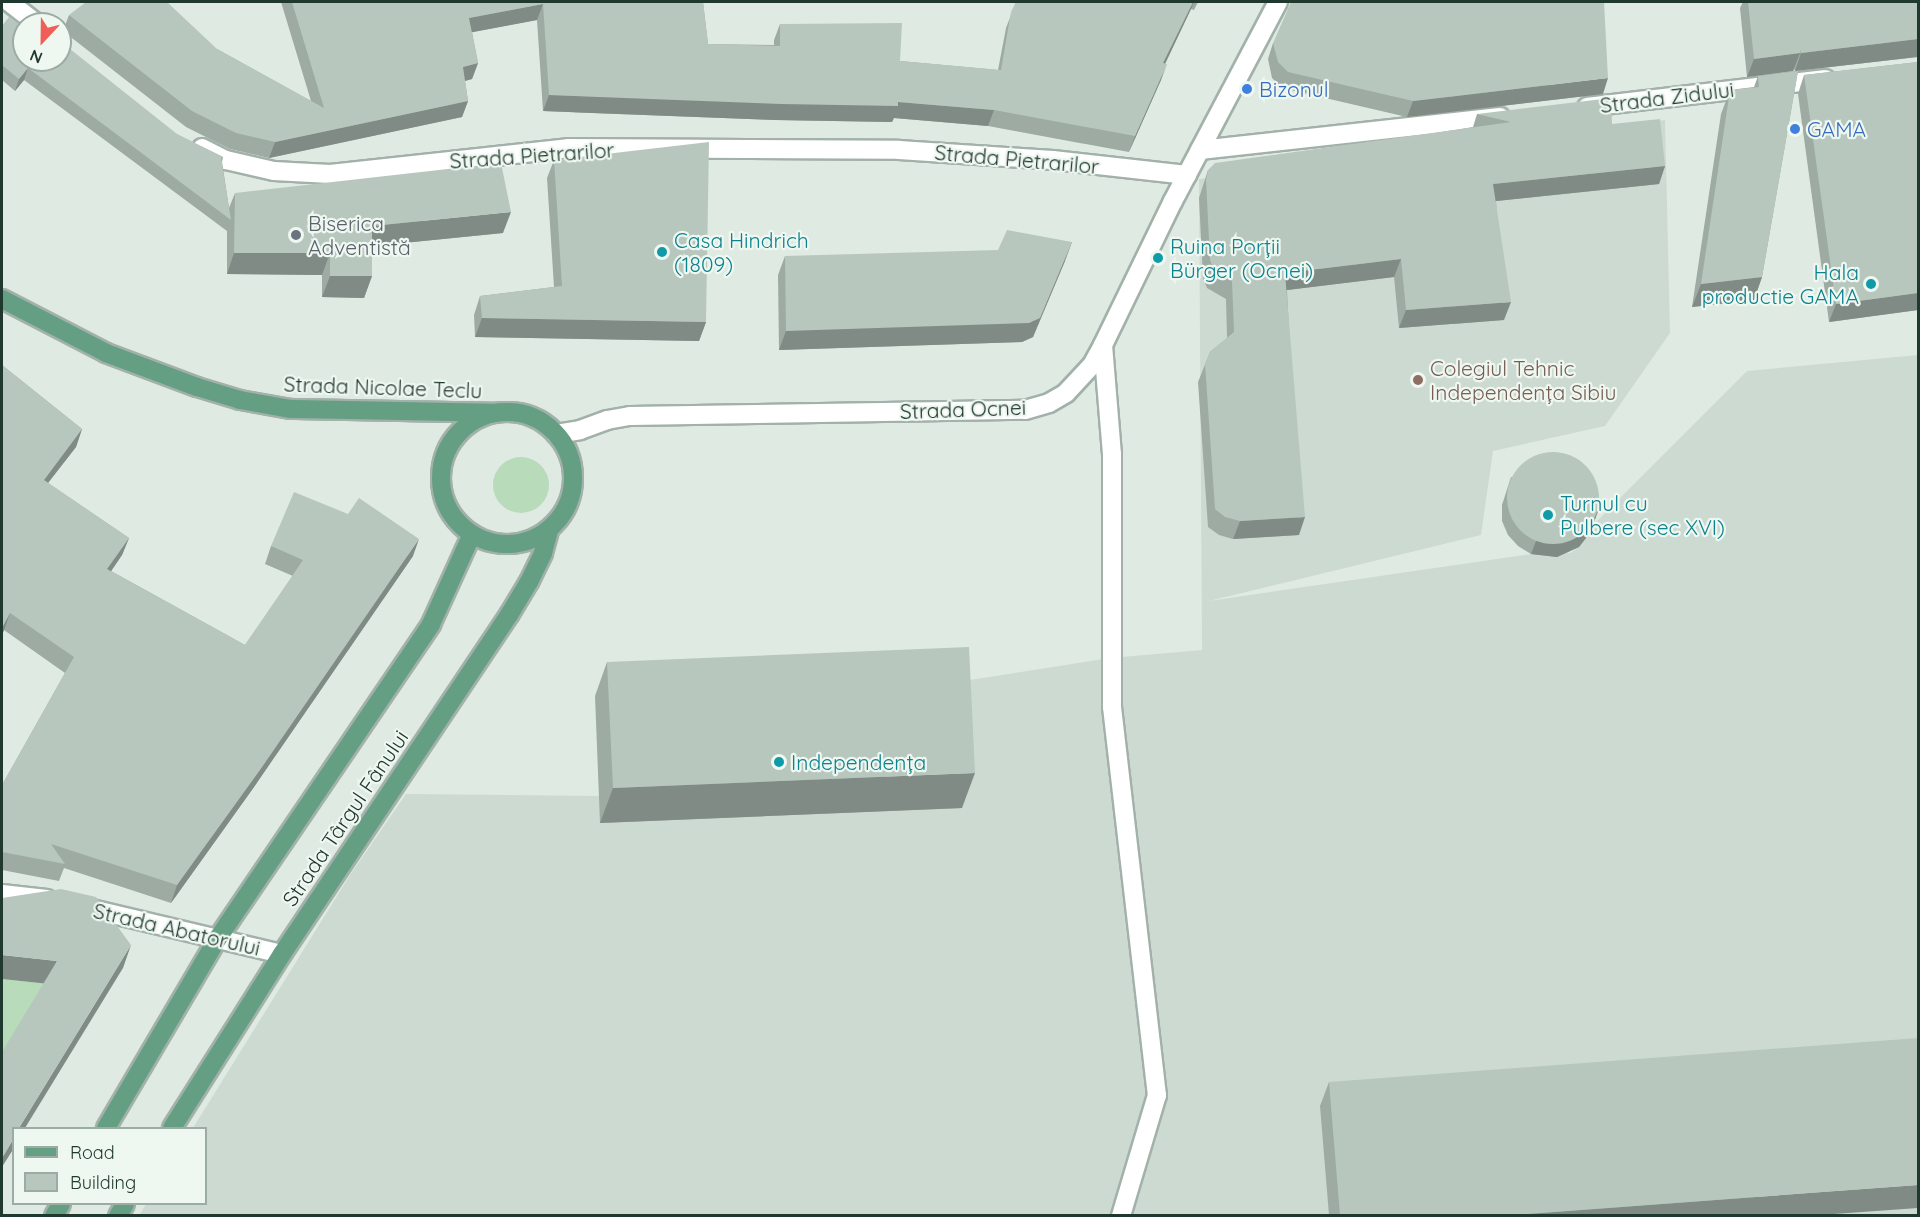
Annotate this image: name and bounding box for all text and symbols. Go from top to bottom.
north arrow [12,12,72,72]
text: N [27,45,45,68]
place label: Bizonul [1259,76,1329,102]
street label: Strada Zidului [1599,76,1735,118]
marker: Bizonul [1240,82,1254,96]
place label: GAMA [1807,116,1866,142]
marker: GAMA [1788,122,1802,136]
street label: Strada Pietrarilor [449,137,615,173]
street label: Strada Pietrarilor [934,139,1100,179]
place label: Biserica Adventistă [308,210,411,260]
place label: Casa Hindrich (1809) [674,227,809,277]
marker: Biserica Adventistă [289,228,303,242]
place label: Ruina Porții Bürger (Ocnei) [1170,233,1313,283]
marker: Casa Hindrich (1809) [655,245,669,259]
marker: Ruina Porții Bürger (Ocnei) [1151,251,1165,265]
place label: Hala productie GAMA [1702,259,1859,309]
marker: Hala productie GAMA [1864,277,1878,291]
place label: Colegiul Tehnic Independența Sibiu [1430,355,1616,405]
street label: Strada Nicolae Teclu [283,371,483,403]
marker: Colegiul Tehnic Independența Sibiu [1411,373,1425,387]
street label: Strada Ocnei [899,394,1027,424]
place label: Turnul cu Pulbere (sec XVI) [1560,490,1725,540]
marker: Turnul cu Pulbere (sec XVI) [1541,508,1555,522]
street label: Strada Târgul Fânului [277,725,413,911]
place label: Independența [791,749,926,775]
marker: Independența [772,755,786,769]
street label: Strada Abatorului [91,898,263,960]
legend [12,1127,207,1205]
text: Road [70,1141,115,1164]
text: Building [70,1171,136,1194]

